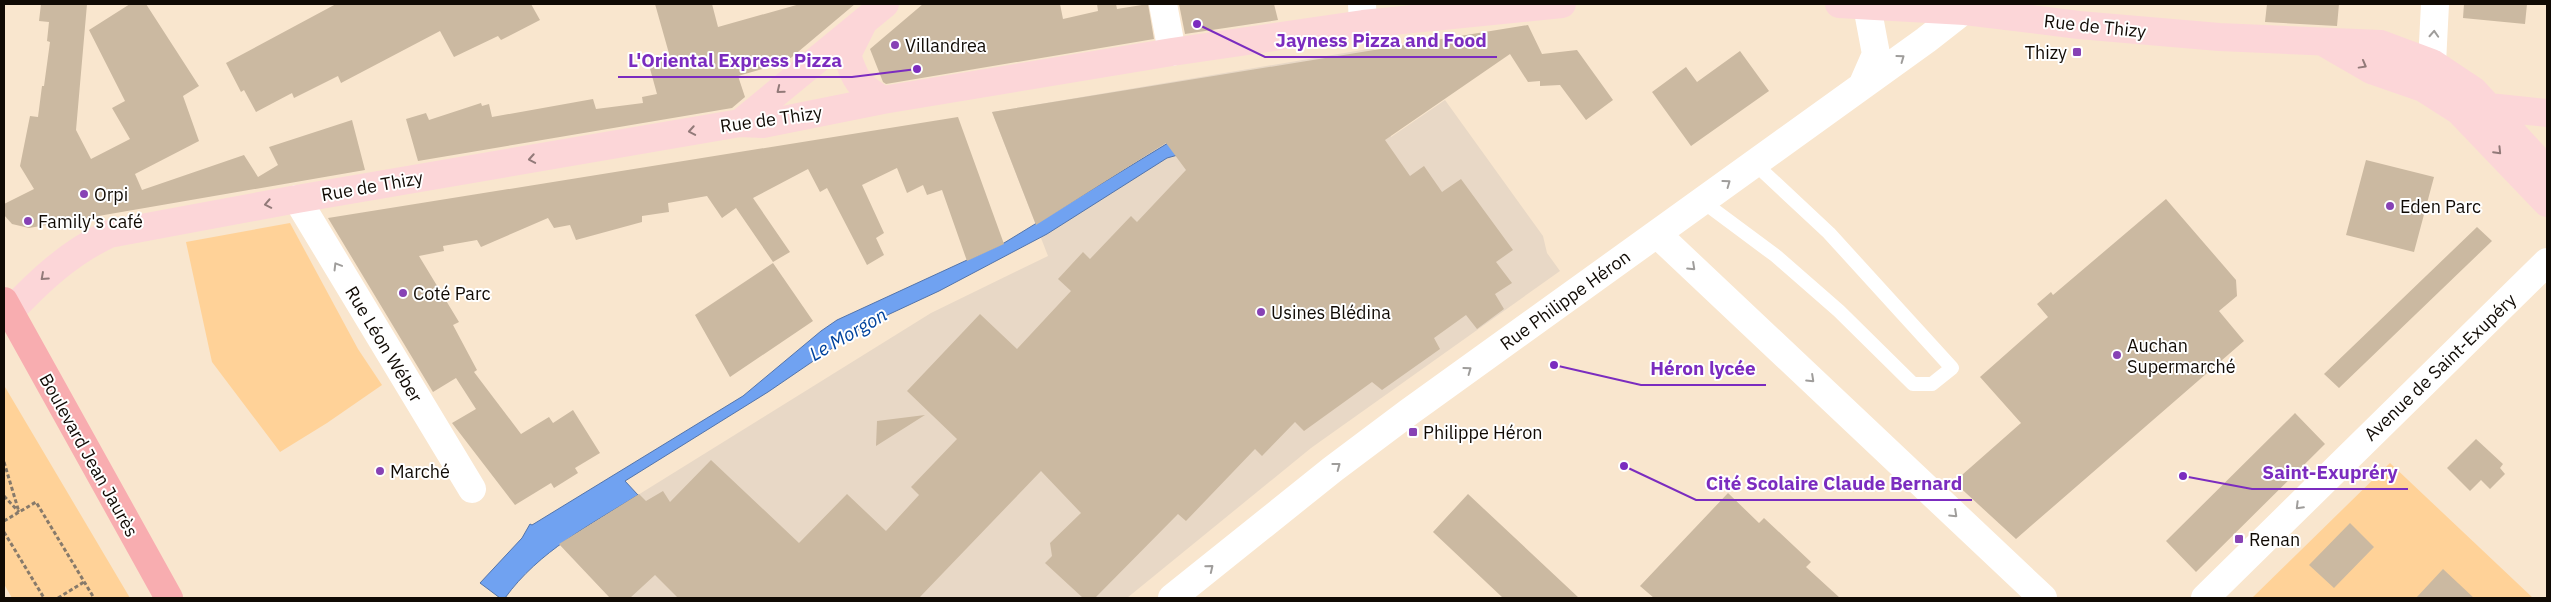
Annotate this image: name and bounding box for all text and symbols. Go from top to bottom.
street label: Rue de Thizy [2043,9,2147,43]
callout: Jayness Pizza and Food [1265,23,1497,57]
text: Jayness Pizza and Food [1275,28,1487,52]
one-way arrow [2428,29,2439,37]
place label: Villandrea [905,34,987,57]
marker: Villandrea [889,39,901,51]
place label: Thizy [2025,41,2067,64]
callout: L'Oriental Express Pizza [618,43,852,77]
marker: Thizy [2071,46,2083,58]
text: L'Oriental Express Pizza [628,48,842,72]
one-way arrow [1895,55,1905,64]
one-way arrow [2358,58,2367,68]
one-way arrow [777,85,786,93]
street label: Rue de Thizy [718,100,824,138]
one-way arrow [688,126,696,136]
one-way arrow [2492,145,2501,154]
one-way arrow [527,153,536,163]
street label: Rue de Thizy [319,166,425,206]
one-way arrow [1721,180,1730,188]
place label: Orpi [94,183,128,206]
marker: Orpi [78,188,90,200]
place label: Eden Parc [2400,195,2481,218]
one-way arrow [264,198,273,209]
marker: Eden Parc [2384,200,2396,212]
place label: Family's café [38,210,143,233]
marker: Family's café [22,215,34,227]
street label: Rue Philippe Héron [1495,245,1635,355]
one-way arrow [1687,261,1696,270]
one-way arrow [334,263,344,272]
one-way arrow [40,271,49,280]
street label: Rue Léon Wéber [340,282,428,407]
place label: Coté Parc [413,282,491,305]
marker: Coté Parc [397,287,409,299]
street label: Avenue de Saint-Exupéry [2359,288,2521,446]
place label: Usines Blédina [1271,301,1391,324]
water label: Le Morgon [805,302,891,366]
marker: Usines Blédina [1255,306,1267,318]
place label: Auchan Supermarché [2127,334,2236,378]
marker: Auchan Supermarché [2111,349,2123,361]
callout: Héron lycée [1641,351,1766,385]
text: Héron lycée [1650,356,1756,380]
one-way arrow [1462,367,1472,376]
street label: Boulevard Jean Jaurès [34,369,144,541]
one-way arrow [1805,373,1814,382]
place label: Philippe Héron [1423,421,1542,444]
marker: Philippe Héron [1407,426,1419,438]
callout: Saint-Exupréry [2252,455,2408,489]
place label: Marché [390,460,450,483]
text: Saint-Exupréry [2262,460,2399,484]
one-way arrow [1331,464,1340,472]
marker: Marché [374,465,386,477]
callout: Cité Scolaire Claude Bernard [1696,466,1972,500]
text: Cité Scolaire Claude Bernard [1706,471,1962,495]
one-way arrow [2296,500,2305,509]
one-way arrow [1949,508,1958,517]
place label: Renan [2249,528,2300,551]
marker: Renan [2233,533,2245,545]
one-way arrow [1204,565,1213,573]

